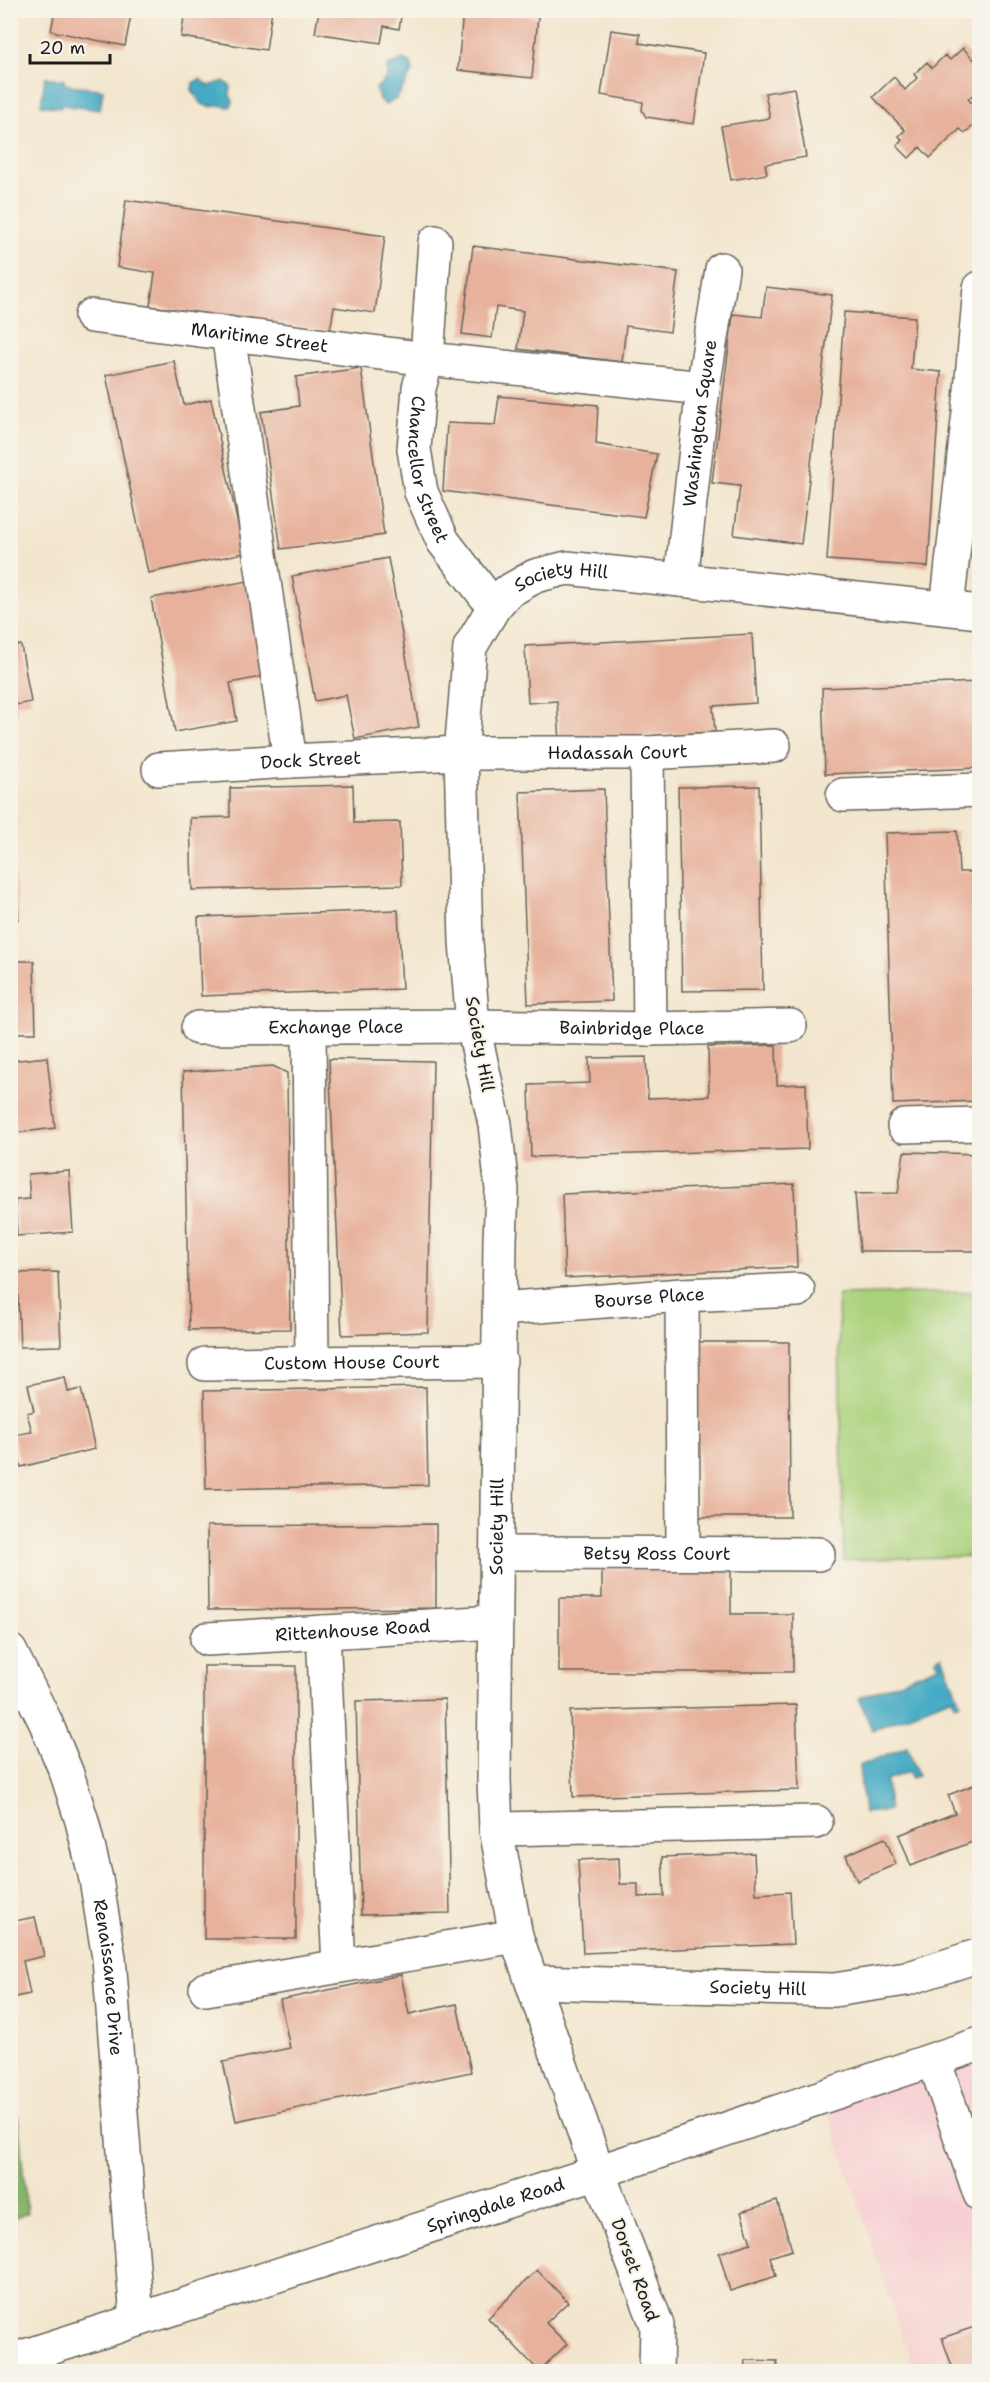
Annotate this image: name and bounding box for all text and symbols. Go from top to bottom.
scale bar [30,27,110,65]
text: 20 m [39,36,85,60]
street label: Maritime Street [190,317,330,358]
street label: Washington Square [677,338,723,508]
street label: Chancellor Street [402,395,454,547]
street label: Society Hill [510,556,610,598]
street label: Hadassah Court [548,739,688,765]
street label: Dock Street [260,746,362,775]
street label: Society Hill [460,994,500,1094]
street label: Exchange Place [268,1015,404,1039]
street label: Bainbridge Place [559,1015,705,1041]
street label: Bourse Place [594,1282,705,1314]
street label: Custom House Court [264,1350,440,1375]
street label: Society Hill [484,1478,509,1575]
street label: Betsy Ross Court [583,1541,731,1566]
street label: Rittenhouse Road [274,1614,431,1647]
street label: Renaissance Drive [88,1897,129,2057]
street label: Society Hill [709,1975,807,2001]
street label: Springdale Road [424,2172,568,2238]
street label: Dorset Road [605,2215,665,2325]

